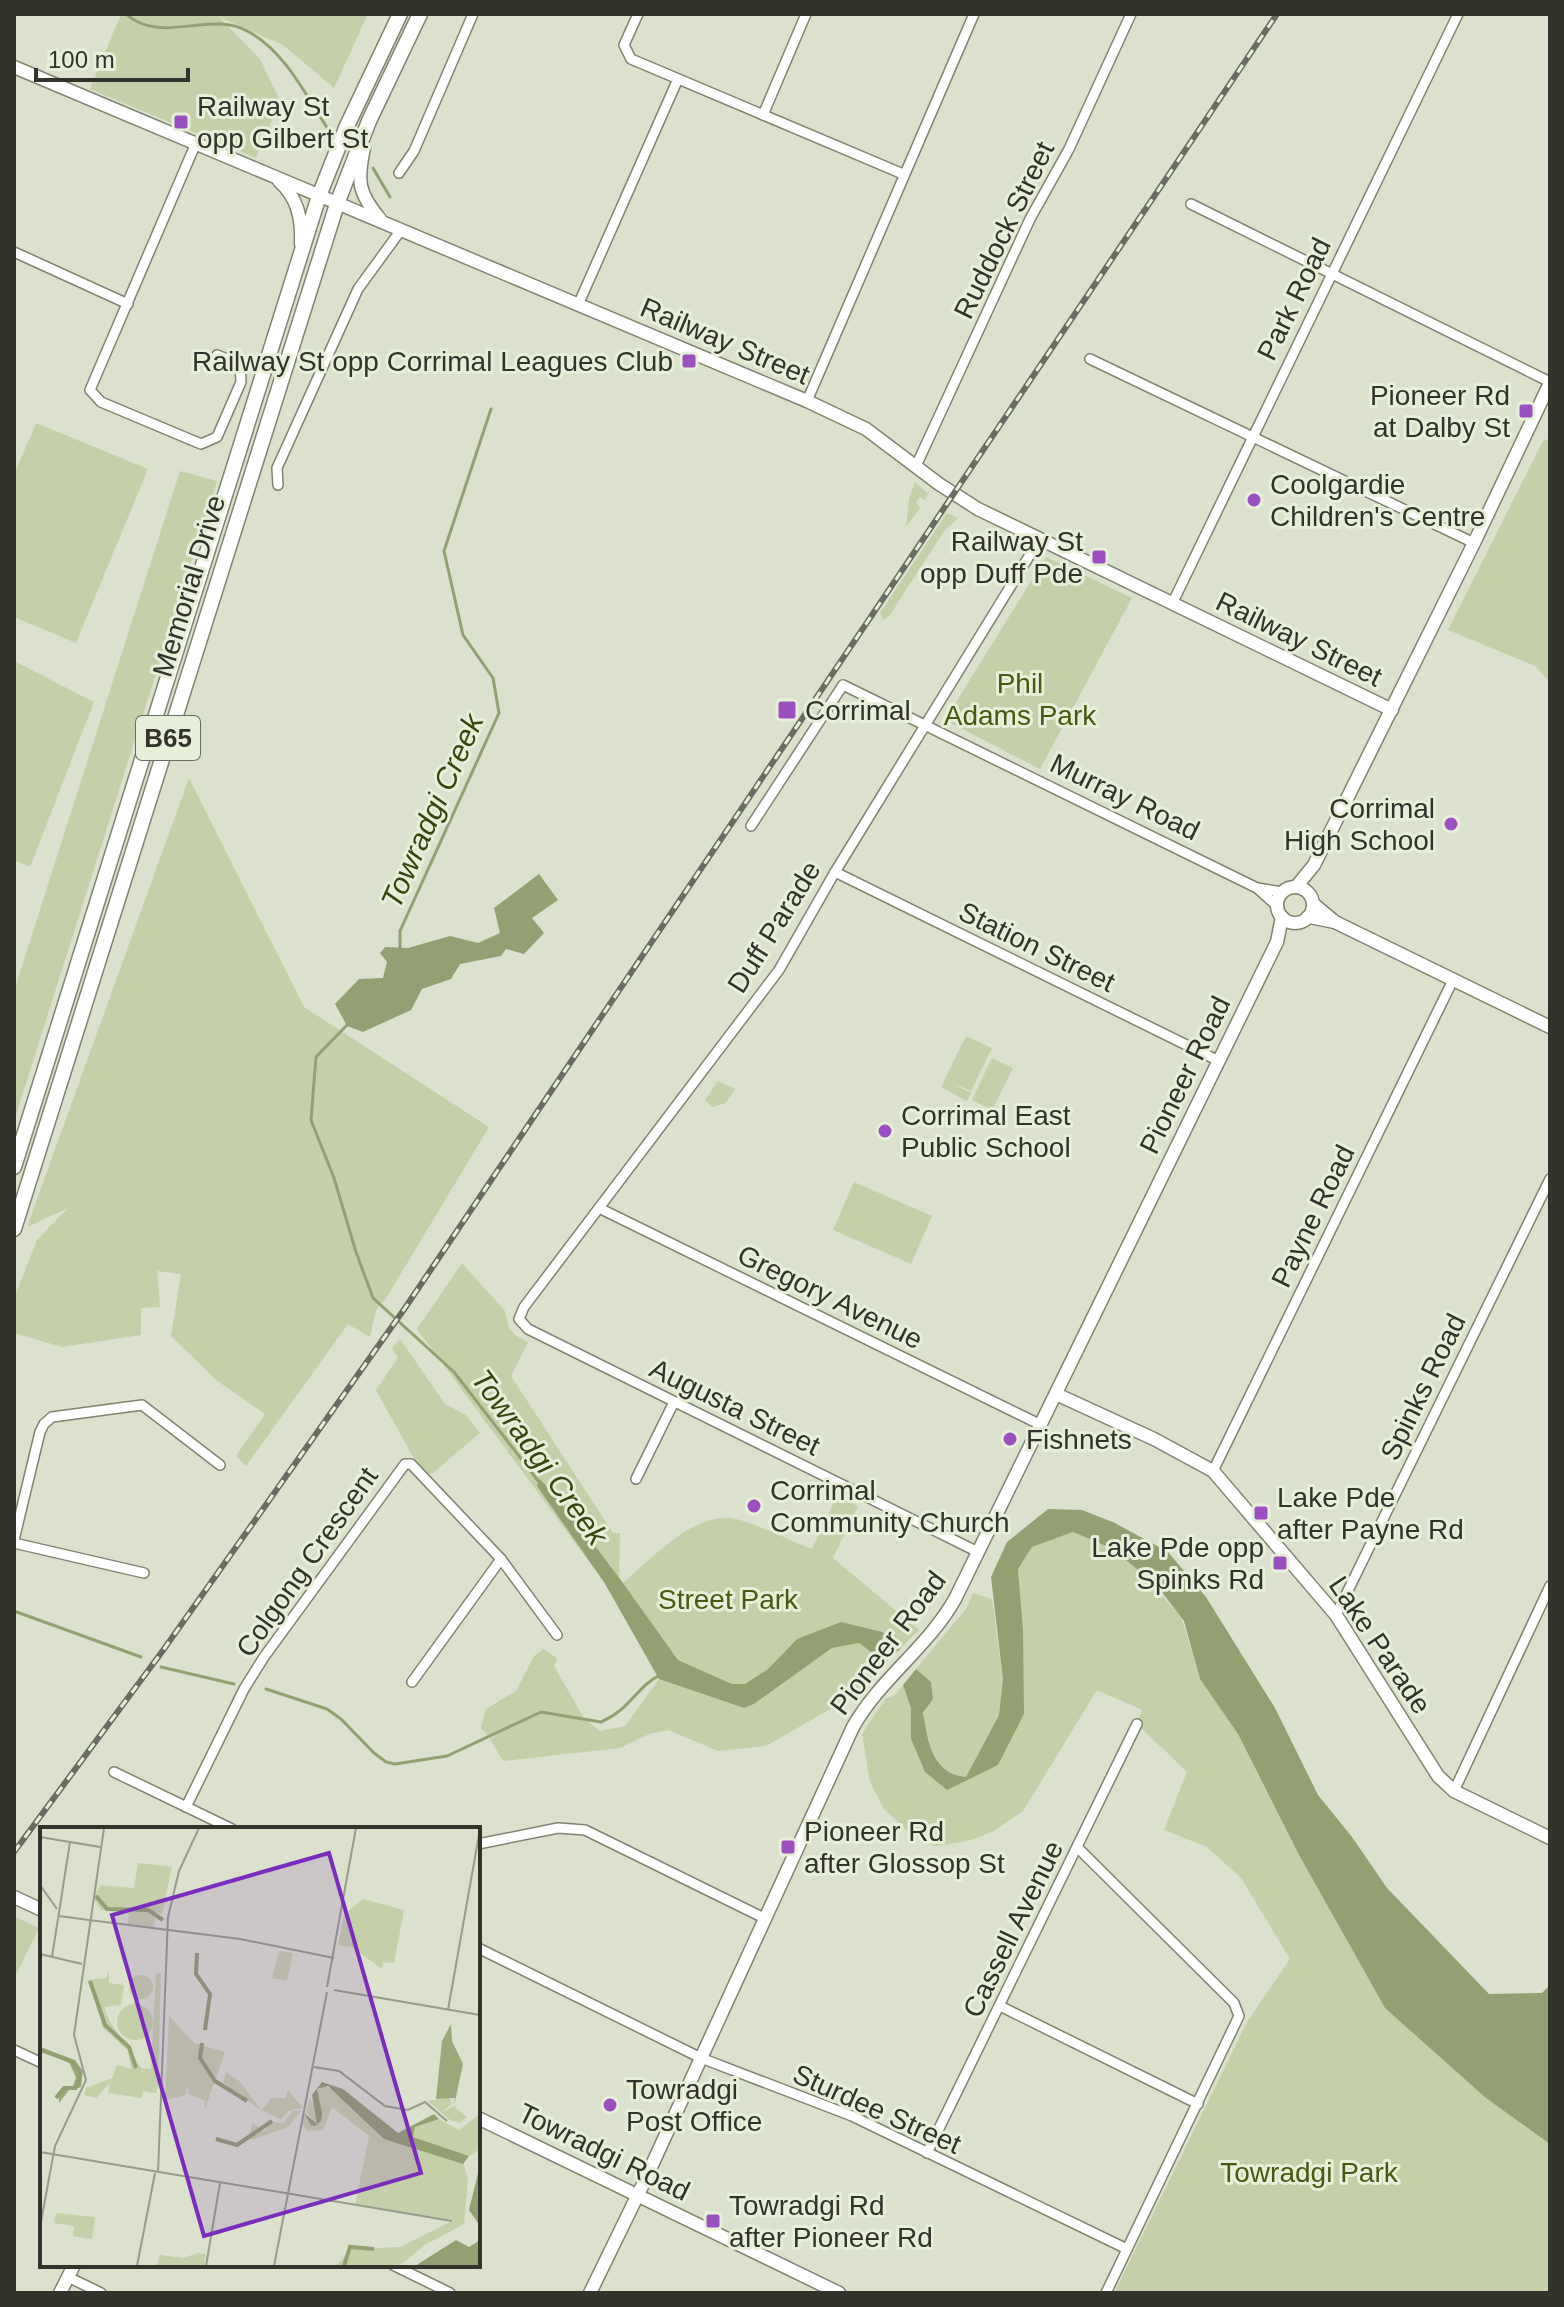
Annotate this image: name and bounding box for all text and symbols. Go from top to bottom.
scale bar [36,32,188,82]
text: 100 m [48,46,115,73]
place label: Railway St opp Gilbert St [197,91,368,154]
marker: Railway St opp Gilbert St [172,113,190,131]
street label: Ruddock Street [948,136,1060,324]
street label: Park Road [1251,233,1337,365]
street label: Railway Street [636,291,814,391]
place label: Railway St opp Corrimal Leagues Club [192,346,673,377]
marker: Railway St opp Corrimal Leagues Club [680,352,698,370]
place label: Pioneer Rd at Dalby St [1370,380,1510,443]
marker: Pioneer Rd at Dalby St [1517,402,1535,420]
place label: Coolgardie Children's Centre [1270,469,1485,532]
street label: Memorial Drive [147,491,231,681]
marker: Coolgardie Children's Centre [1245,491,1263,509]
place label: Railway St opp Duff Pde [920,526,1083,589]
marker: Railway St opp Duff Pde [1090,548,1108,566]
street label: Railway Street [1211,586,1387,693]
park label: Phil Adams Park [944,668,1097,731]
place label: Corrimal [805,695,911,726]
marker: Corrimal [776,699,798,721]
water label: Towradgi Creek [374,707,490,913]
road number: B65 [136,716,200,760]
street label: Murray Road [1045,748,1205,846]
place label: Corrimal High School [1284,793,1435,856]
marker: Corrimal High School [1442,815,1460,833]
street label: Duff Parade [721,856,827,998]
street label: Station Street [954,896,1120,998]
street label: Pioneer Road [1134,991,1236,1159]
place label: Corrimal East Public School [901,1100,1071,1163]
marker: Corrimal East Public School [876,1122,894,1140]
street label: Payne Road [1265,1140,1361,1292]
street label: Gregory Avenue [732,1239,928,1355]
street label: Spinks Road [1374,1309,1472,1465]
street label: Augusta Street [645,1352,825,1462]
water label: Towradgi Creek [465,1363,616,1553]
place label: Fishnets [1026,1424,1132,1455]
marker: Fishnets [1001,1430,1019,1448]
street label: Colgong Crescent [230,1461,384,1663]
place label: Corrimal Community Church [770,1475,1010,1538]
place label: Lake Pde after Payne Rd [1277,1482,1464,1545]
marker: Corrimal Community Church [745,1497,763,1515]
marker: Lake Pde after Payne Rd [1252,1504,1270,1522]
place label: Lake Pde opp Spinks Rd [1091,1532,1264,1595]
marker: Lake Pde opp Spinks Rd [1271,1554,1289,1572]
street label: Pioneer Road [824,1565,952,1721]
street label: Lake Parade [1323,1571,1437,1719]
park label: Street Park [658,1584,799,1615]
place label: Pioneer Rd after Glossop St [804,1816,1005,1879]
inset map [40,1827,480,2267]
street label: Cassell Avenue [957,1836,1069,2022]
marker: Pioneer Rd after Glossop St [779,1838,797,1856]
street label: Sturdee Street [788,2058,966,2160]
place label: Towradgi Post Office [626,2074,762,2137]
marker: Towradgi Post Office [601,2096,619,2114]
street label: Towradgi Road [513,2097,695,2207]
park label: Towradgi Park [1220,2157,1399,2188]
place label: Towradgi Rd after Pioneer Rd [729,2190,933,2253]
marker: Towradgi Rd after Pioneer Rd [704,2212,722,2230]

